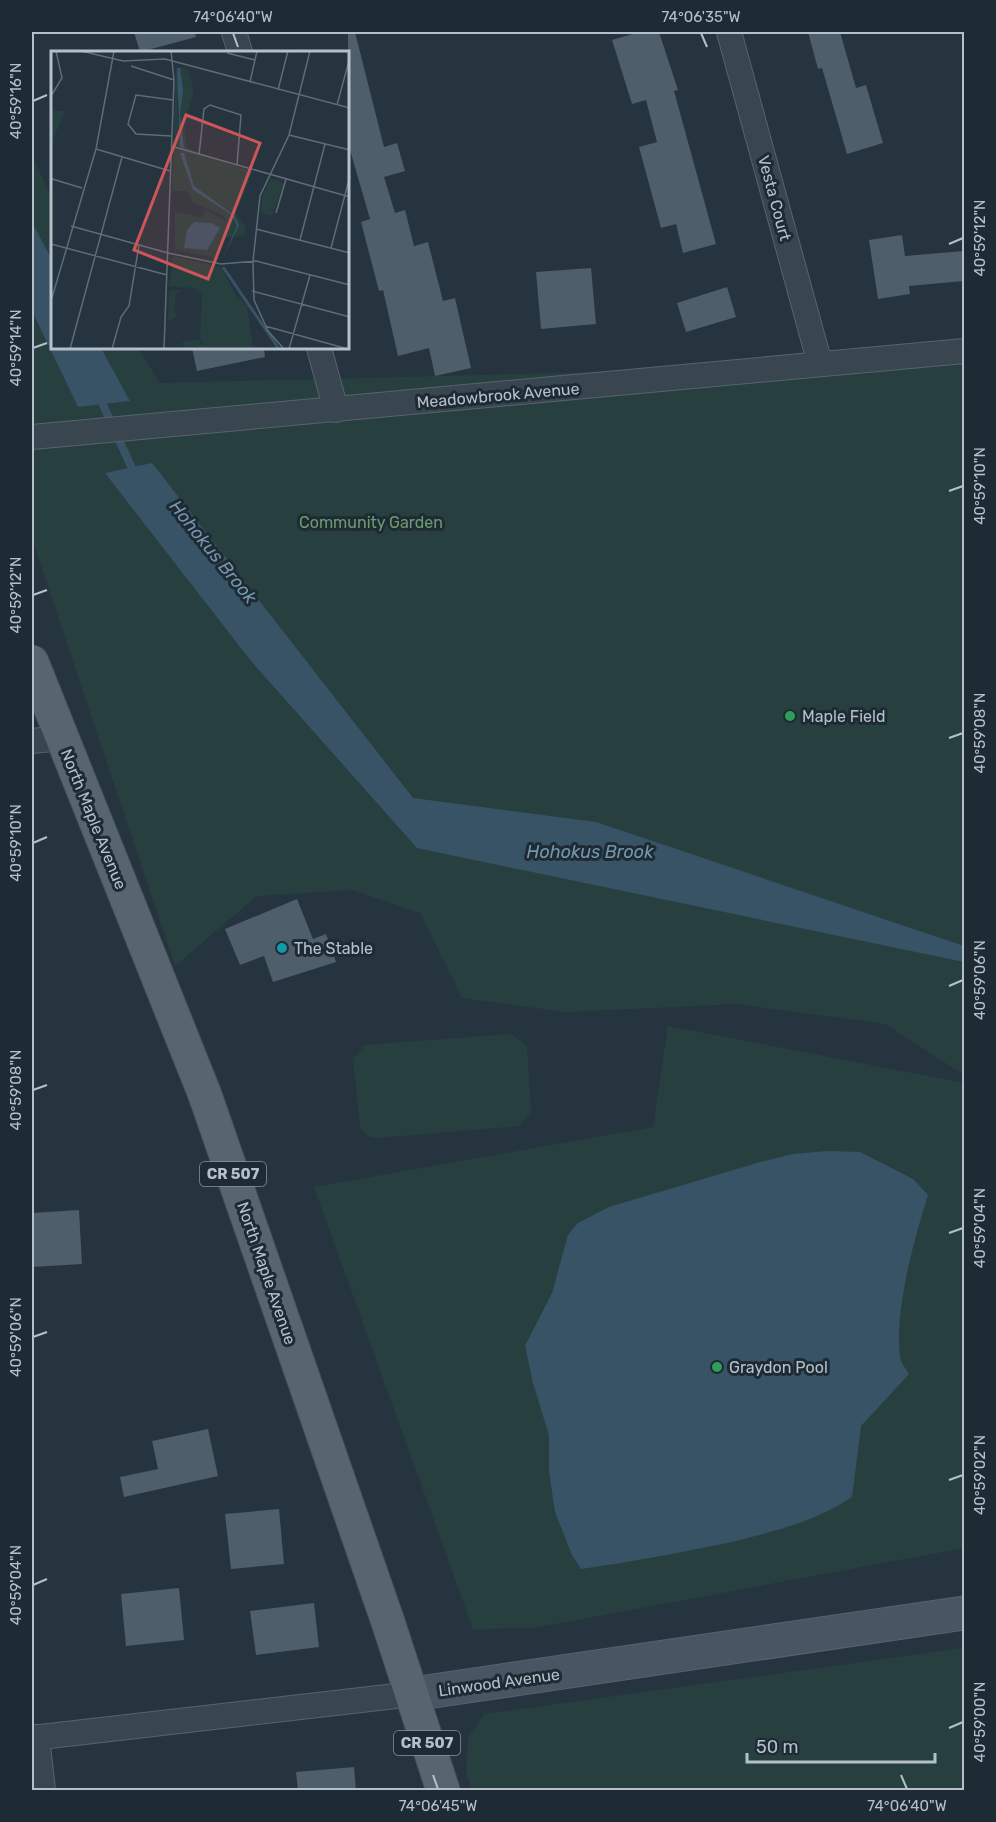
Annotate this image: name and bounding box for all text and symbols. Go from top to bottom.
text: 74°06'40"W [193,8,273,26]
text: 74°06'35"W [661,8,741,26]
inset map [51,51,350,350]
text: 40°59'16"N [7,63,25,139]
street label: Vesta Court [754,153,795,243]
text: 40°59'12"N [971,200,989,277]
text: 40°59'14"N [7,309,25,387]
street label: Meadowbrook Avenue [416,379,580,412]
text: 40°59'10"N [971,447,989,525]
water label: Hohokus Brook [165,496,262,609]
park label: Community Garden [299,513,443,532]
text: 40°59'12"N [7,557,25,634]
text: 40°59'08"N [971,693,989,773]
place label: Maple Field [802,707,885,726]
marker: Maple Field [783,709,797,723]
street label: North Maple Avenue [57,746,130,892]
text: 40°59'10"N [7,804,25,882]
water label: Hohokus Brook [527,841,654,863]
place label: The Stable [294,939,373,958]
text: 40°59'06"N [971,940,989,1020]
marker: The Stable [275,941,289,955]
text: 40°59'08"N [7,1050,25,1130]
road number: CR 507 [200,1162,266,1186]
text: 40°59'04"N [971,1188,989,1268]
street label: North Maple Avenue [233,1199,300,1347]
text: 40°59'06"N [7,1297,25,1377]
place label: Graydon Pool [729,1358,828,1377]
marker: Graydon Pool [710,1360,724,1374]
text: 40°59'02"N [971,1435,989,1515]
text: 40°59'04"N [7,1545,25,1625]
street label: Linwood Avenue [437,1665,561,1700]
text: 40°59'00"N [971,1682,989,1762]
scale bar [747,1726,934,1764]
road number: CR 507 [394,1731,460,1755]
text: 50 m [756,1736,799,1758]
text: 74°06'45"W [399,1797,477,1815]
text: 74°06'40"W [867,1797,947,1815]

